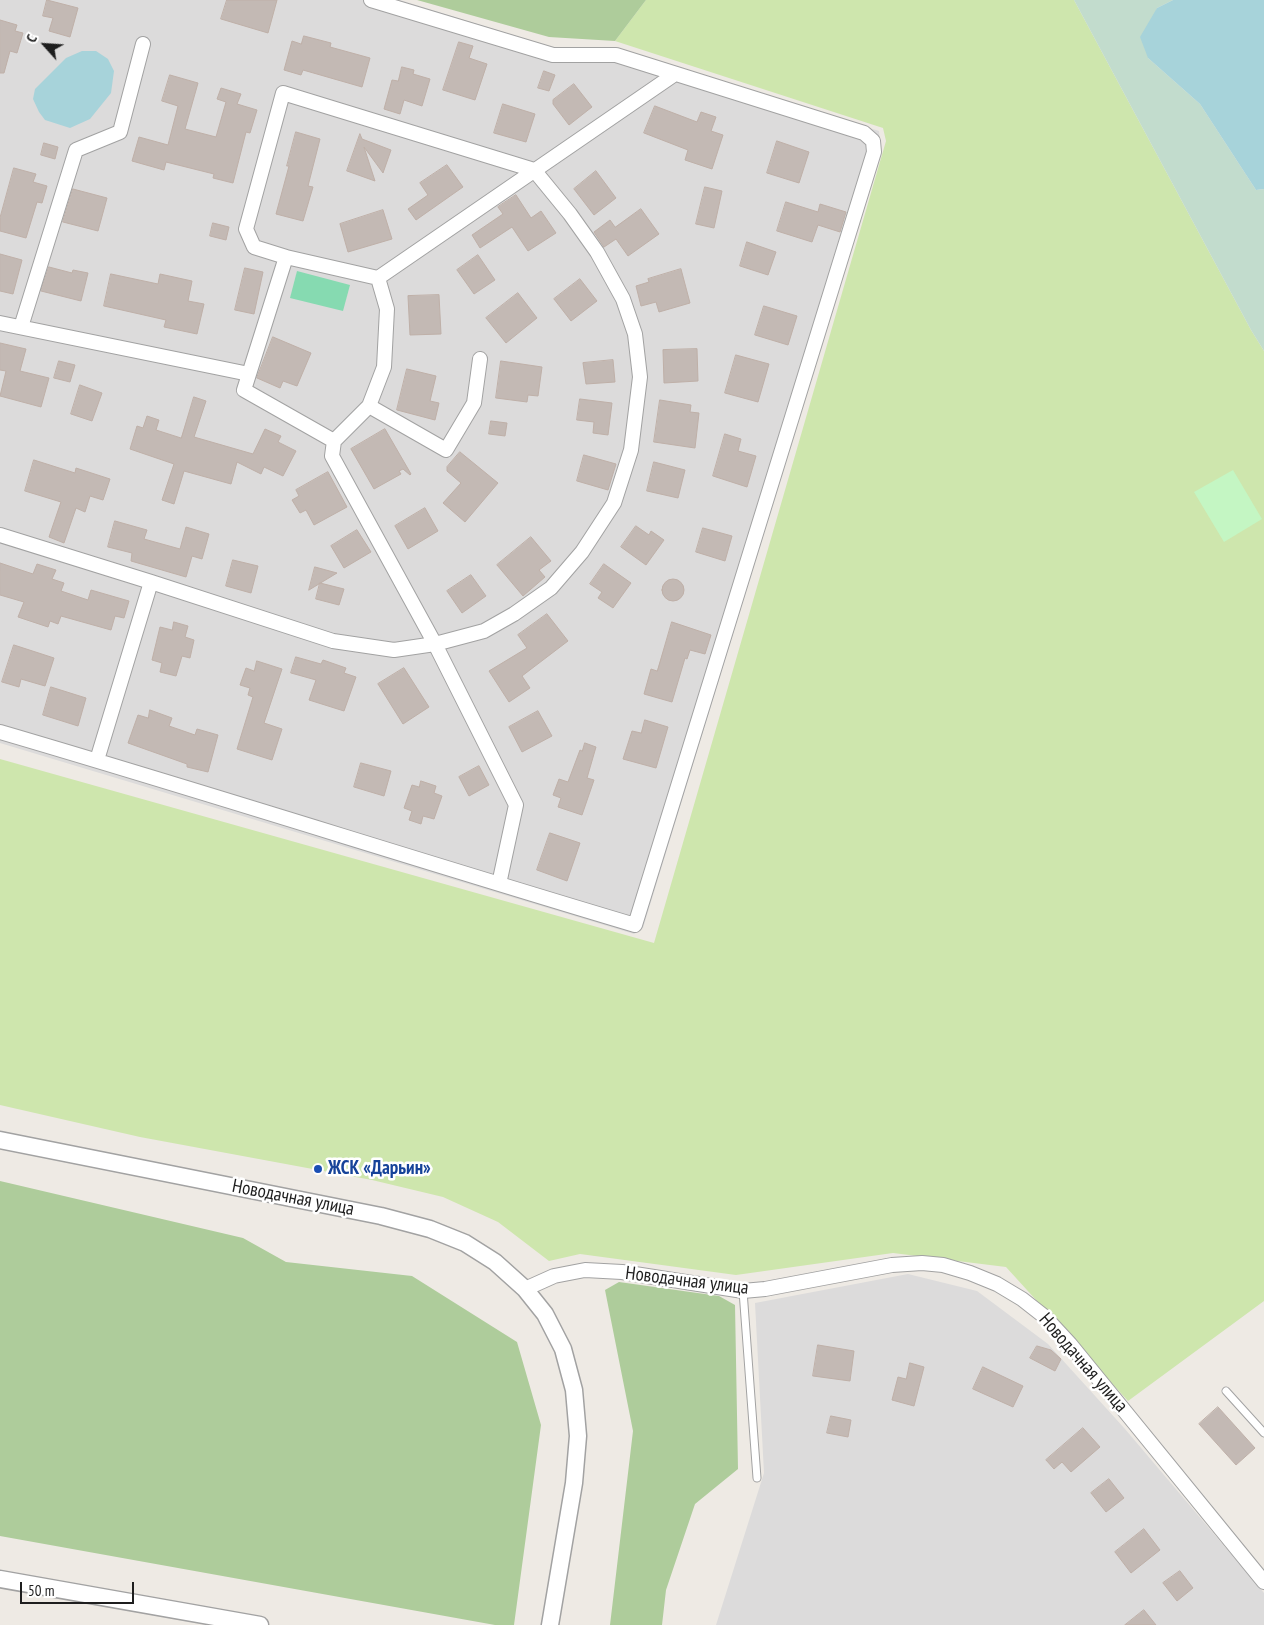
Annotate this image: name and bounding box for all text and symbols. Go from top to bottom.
north arrow [20,20,70,70]
text: С [22,32,41,45]
place label: ЖСК «Дарьин» [328,1158,431,1180]
marker: ЖСК «Дарьин» [312,1163,324,1175]
street label: Новодачная улица [230,1175,356,1221]
street label: Новодачная улица [624,1262,750,1300]
street label: Новодачная улица [1034,1309,1132,1417]
scale bar [22,1572,136,1604]
text: 50 m [28,1581,54,1600]

